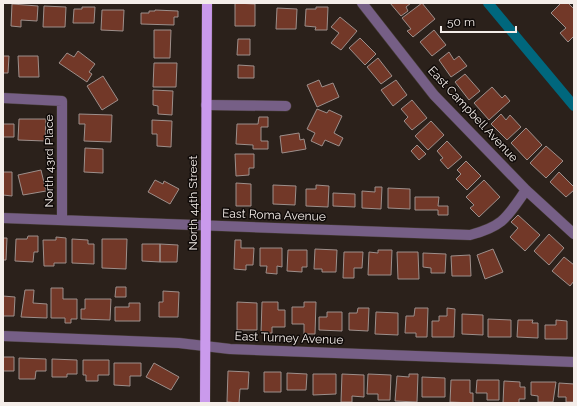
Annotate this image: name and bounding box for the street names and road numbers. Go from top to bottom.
street label: East Campbell Avenue [425,63,521,165]
street label: North 43rd Place [42,115,56,207]
street label: North 44th Street [186,155,200,251]
street label: East Roma Avenue [222,206,326,224]
street label: East Turney Avenue [234,329,344,347]

